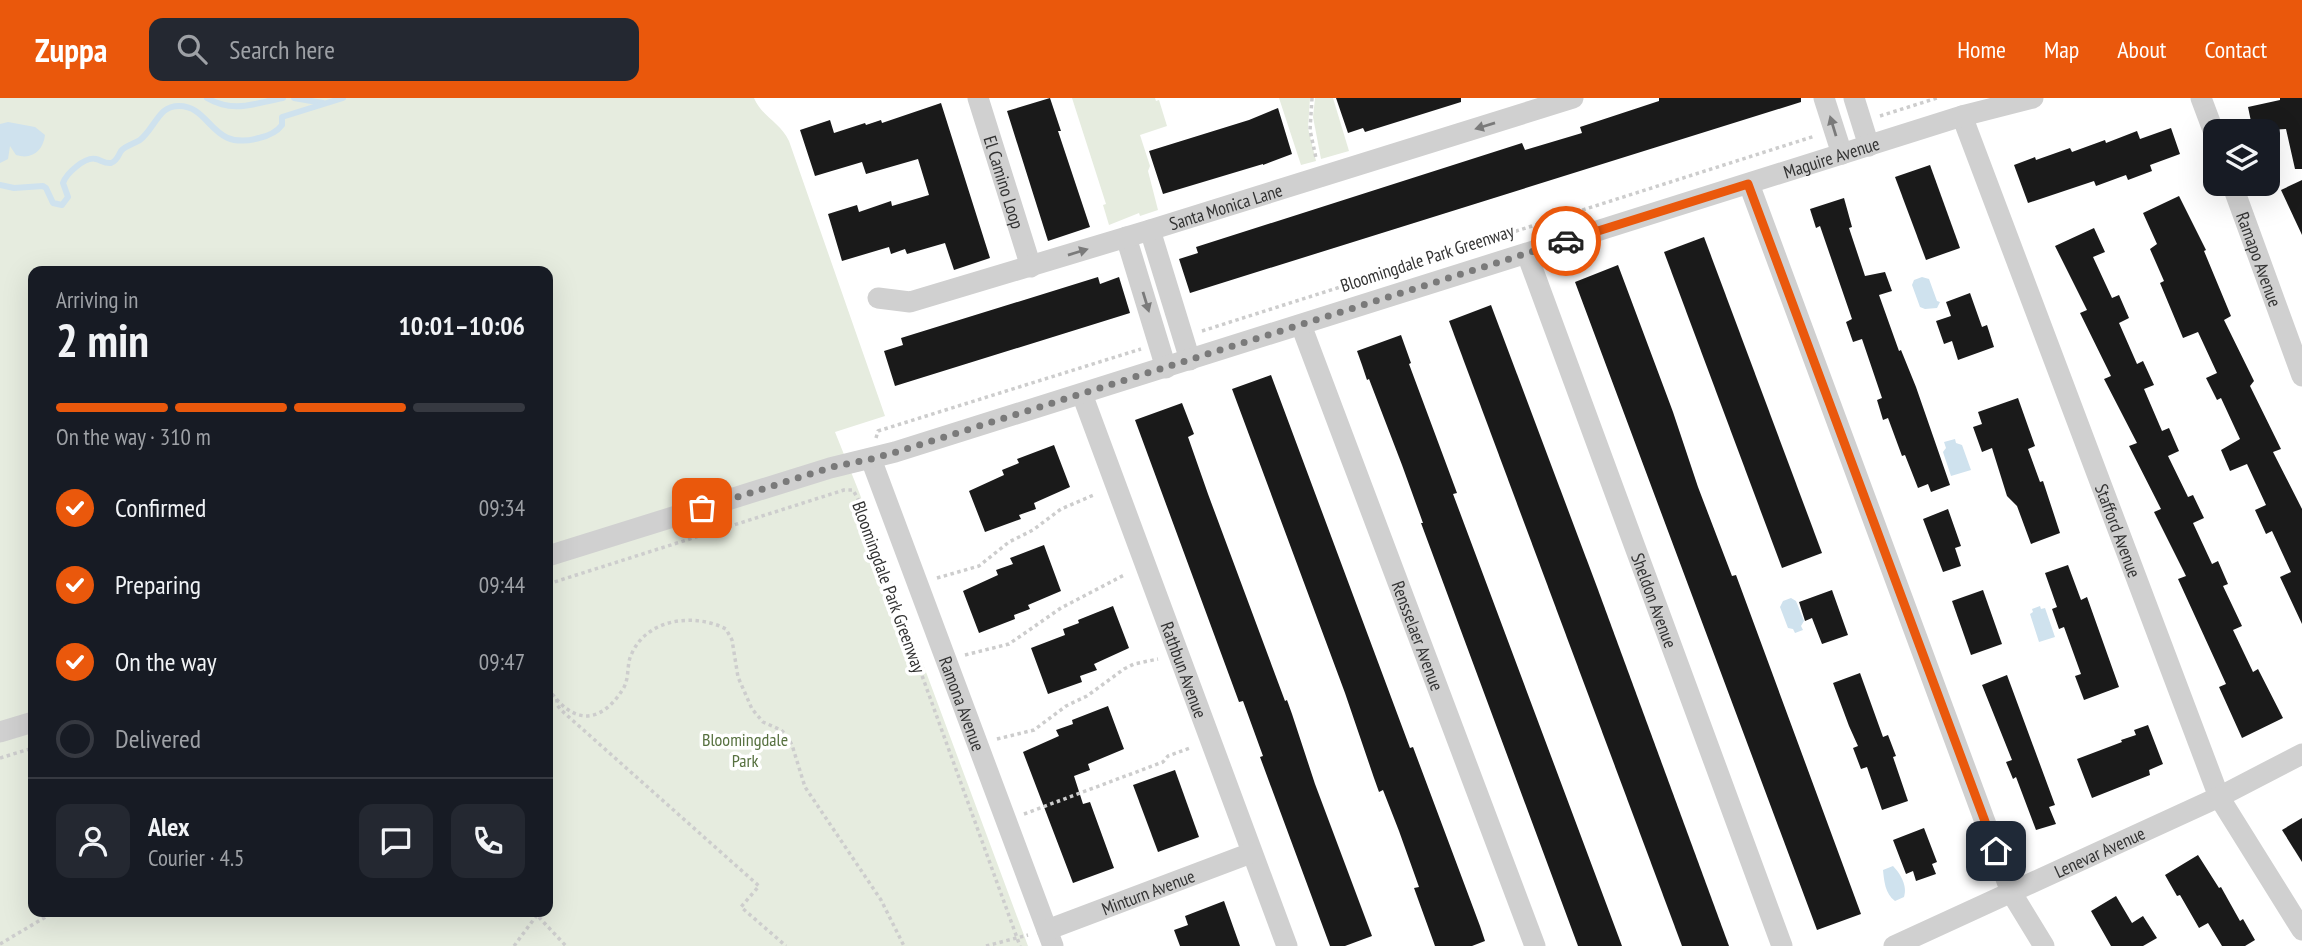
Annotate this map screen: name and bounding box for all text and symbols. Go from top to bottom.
search box [149,18,639,81]
text: Zuppa [35,28,107,71]
icon: search [173,30,211,68]
text: Search here [229,33,335,66]
text: Home [1957,34,2006,65]
text: Map [2044,34,2079,65]
text: About [2117,34,2166,65]
text: Contact [2204,34,2267,65]
one-way arrow [1828,115,1838,136]
map controls [2203,119,2280,196]
button: layers [2203,119,2280,196]
one-way arrow [1474,121,1495,132]
street label: Maguire Avenue [1780,131,1882,183]
street label: El Camino Loop [979,133,1030,231]
street label: Santa Monica Lane [1166,178,1285,235]
courier [1531,206,1601,276]
street label: Ramapo Avenue [2232,209,2287,310]
street label: Bloomingdale Park Greenway [1337,219,1517,297]
icon: car [1547,222,1585,260]
one-way arrow [1068,246,1089,257]
text: Arriving in [56,285,138,314]
one-way arrow [1141,292,1151,313]
text: 10:01–10:06 [398,309,525,342]
text: 2 min [56,310,149,370]
text: On the way · 310 m [56,422,211,451]
pin [672,478,732,538]
street label: Stafford Avenue [2090,480,2147,581]
icon: check [56,489,94,527]
icon: bag [683,489,721,527]
text: Confirmed [115,491,206,524]
text: 09:34 [479,493,525,522]
street label: Bloomingdale Park Greenway [847,498,931,676]
street label: Sheldon Avenue [1627,550,1683,651]
icon: check [56,566,94,604]
text: Preparing [115,568,201,601]
text: 09:44 [479,570,525,599]
street label: Rensselaer Avenue [1387,578,1449,694]
street label: Rathbun Avenue [1156,618,1213,721]
icon: check [56,643,94,681]
text: On the way [115,645,217,678]
text: 09:47 [479,647,525,676]
street label: Ramona Avenue [934,653,991,754]
text: Delivered [115,722,201,755]
park label: Bloomingdale Park [702,728,788,772]
button: person [56,804,130,878]
button: chat [359,804,433,878]
button: phone [451,804,525,878]
text: Alex [148,810,189,843]
pin [1966,821,2026,881]
street label: Lenevar Avenue [2050,821,2148,883]
icon: home [1977,832,2015,870]
text: Courier · 4.5 [148,843,244,872]
street label: Minturn Avenue [1098,864,1198,920]

